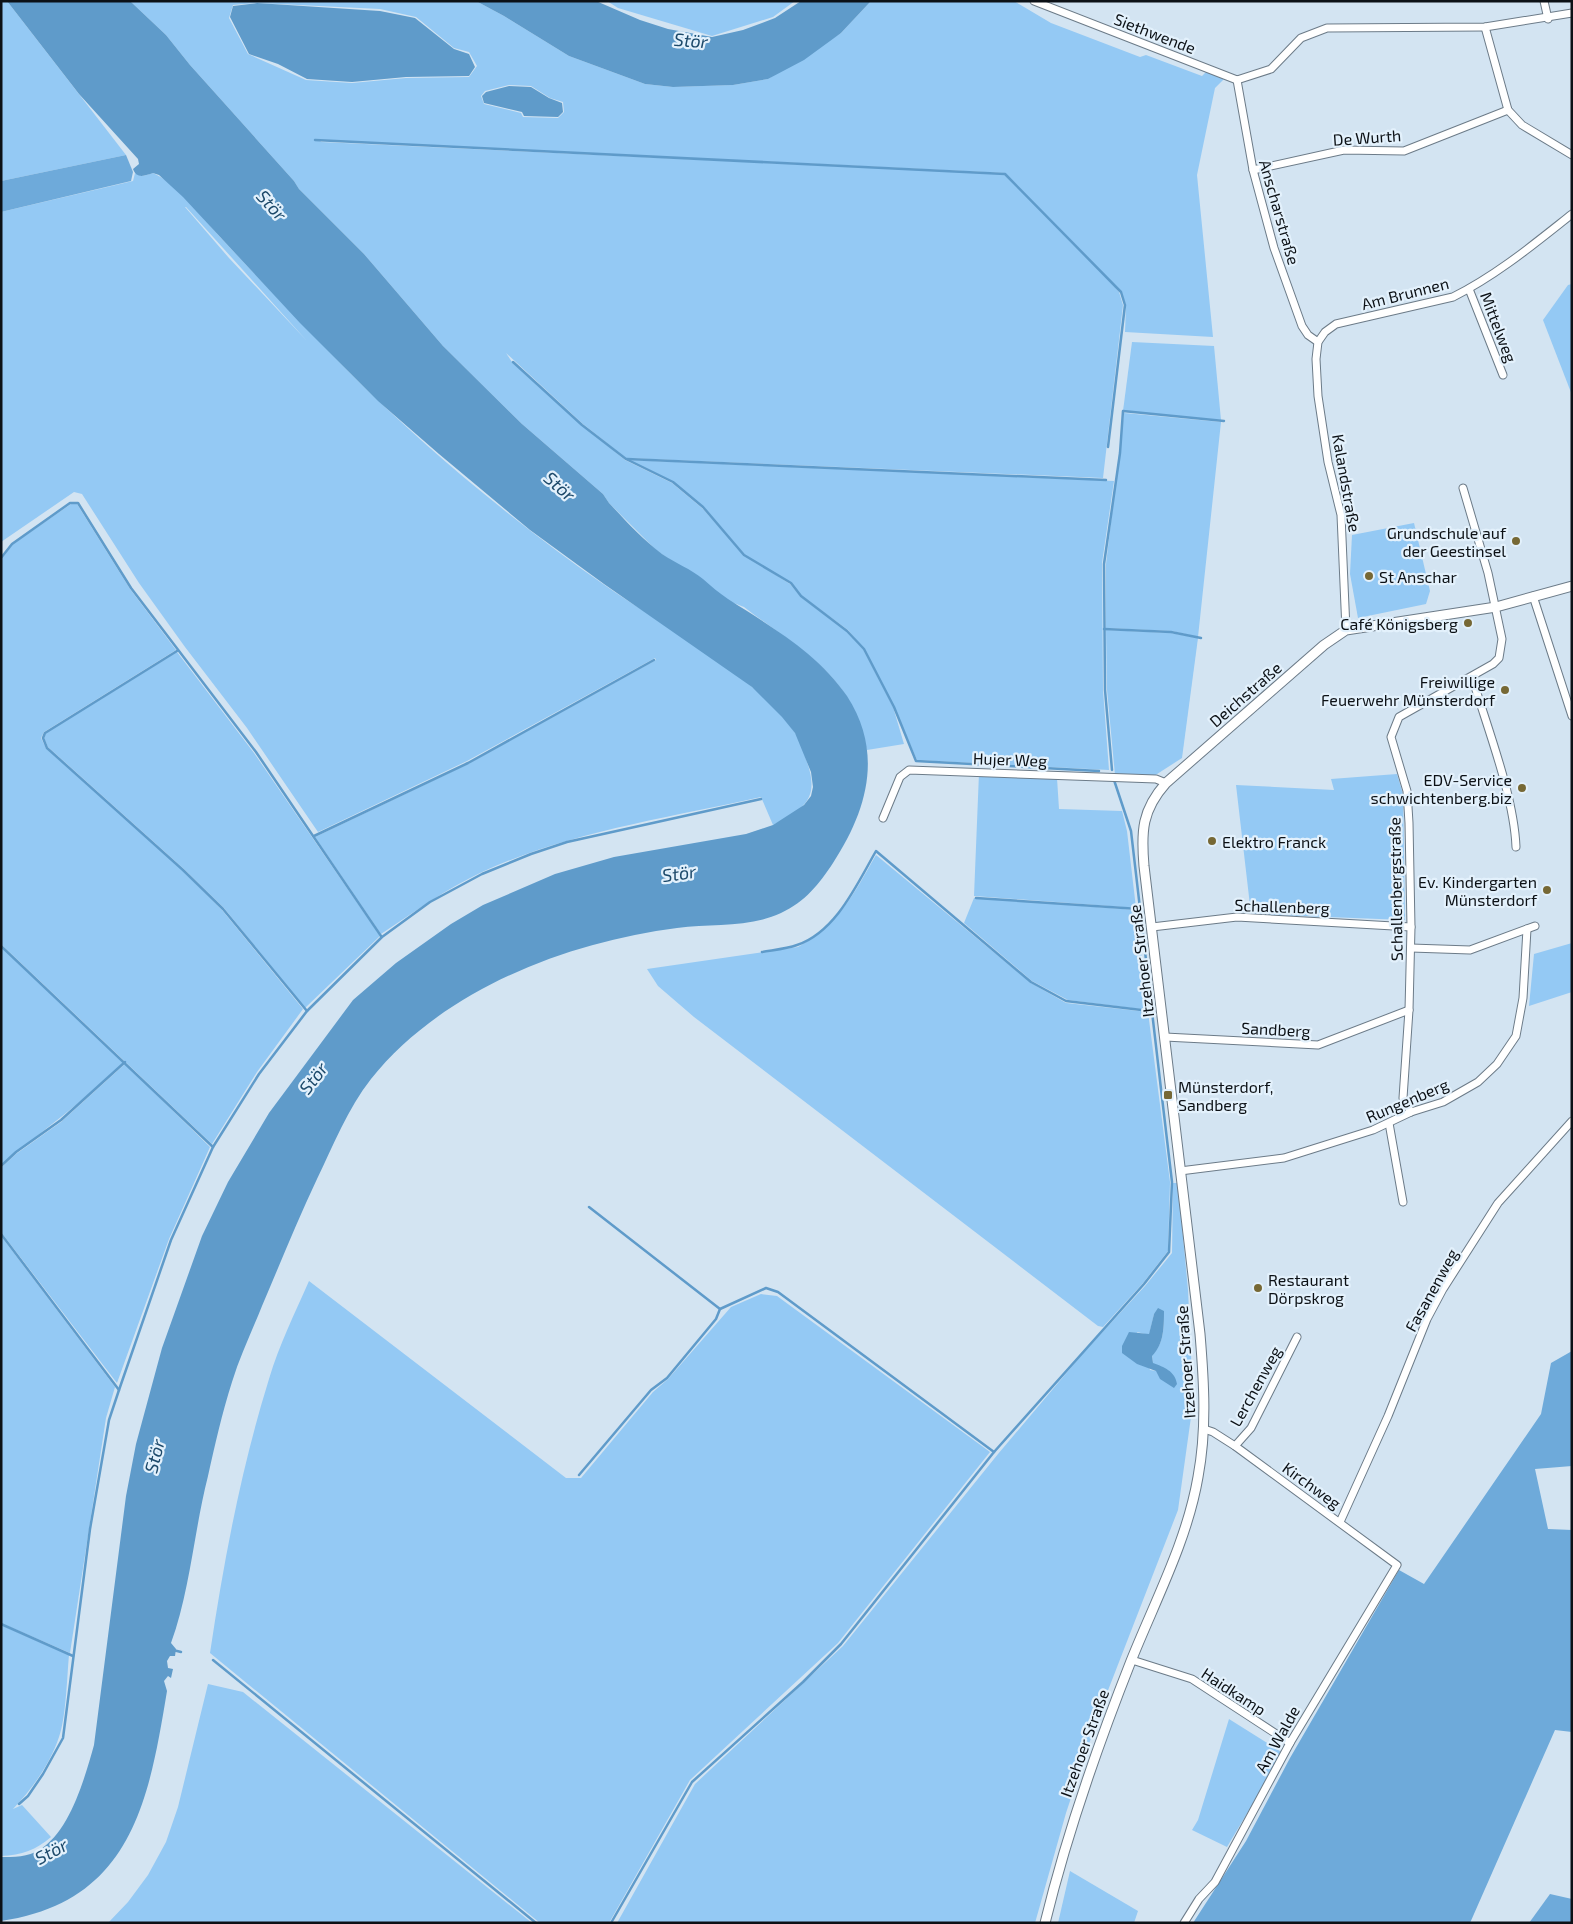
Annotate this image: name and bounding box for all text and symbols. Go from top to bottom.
street label: Siethwende [1112,9,1198,57]
water label: Stör [673,28,710,52]
street label: De Wurth [1332,125,1402,149]
street label: Anscharstraße [1256,157,1304,267]
water label: Stör [252,185,292,226]
street label: Am Brunnen [1359,273,1451,313]
street label: Mittelweg [1477,289,1521,365]
street label: Kalandstraße [1329,433,1365,533]
water label: Stör [540,467,581,506]
place label: Grundschule auf der Geestinsel [1387,523,1507,560]
marker: Grundschule auf der Geestinsel [1510,535,1522,547]
place label: St Anschar [1379,567,1457,586]
marker: St Anschar [1363,570,1375,582]
place label: Café Königsberg [1340,614,1458,633]
marker: Café Königsberg [1462,617,1474,629]
street label: Deichstraße [1205,658,1285,730]
place label: Freiwillige Feuerwehr Münsterdorf [1321,672,1496,709]
marker: Freiwillige Feuerwehr Münsterdorf [1499,684,1511,696]
street label: Hujer Weg [973,748,1047,771]
place label: EDV-Service schwichtenberg.biz [1371,770,1512,807]
marker: EDV-Service schwichtenberg.biz [1516,782,1528,794]
street label: Schallenbergstraße [1384,817,1406,961]
place label: Elektro Franck [1222,832,1326,851]
marker: Elektro Franck [1206,835,1218,847]
water label: Stör [661,860,698,886]
place label: Ev. Kindergarten Münsterdorf [1418,872,1538,909]
marker: Ev. Kindergarten Münsterdorf [1541,884,1553,896]
street label: Schallenberg [1234,895,1330,917]
street label: Itzehoer Straße [1125,904,1157,1018]
street label: Sandberg [1241,1018,1311,1040]
water label: Stör [294,1057,333,1098]
street label: Rungenberg [1363,1074,1451,1126]
place label: Münsterdorf, Sandberg [1178,1077,1273,1114]
marker: Münsterdorf, Sandberg [1162,1089,1174,1101]
street label: Fasanenweg [1400,1245,1462,1335]
place label: Restaurant Dörpskrog [1268,1270,1349,1307]
marker: Restaurant Dörpskrog [1252,1282,1264,1294]
street label: Itzehoer Straße [1172,1305,1198,1419]
street label: Lerchenweg [1225,1343,1285,1429]
water label: Stör [139,1436,169,1475]
street label: Kirchweg [1279,1457,1345,1513]
street label: Haidkamp [1198,1663,1270,1719]
street label: Itzehoer Straße [1056,1687,1112,1799]
street label: Am Walde [1251,1702,1303,1776]
water label: Stör [31,1833,72,1869]

